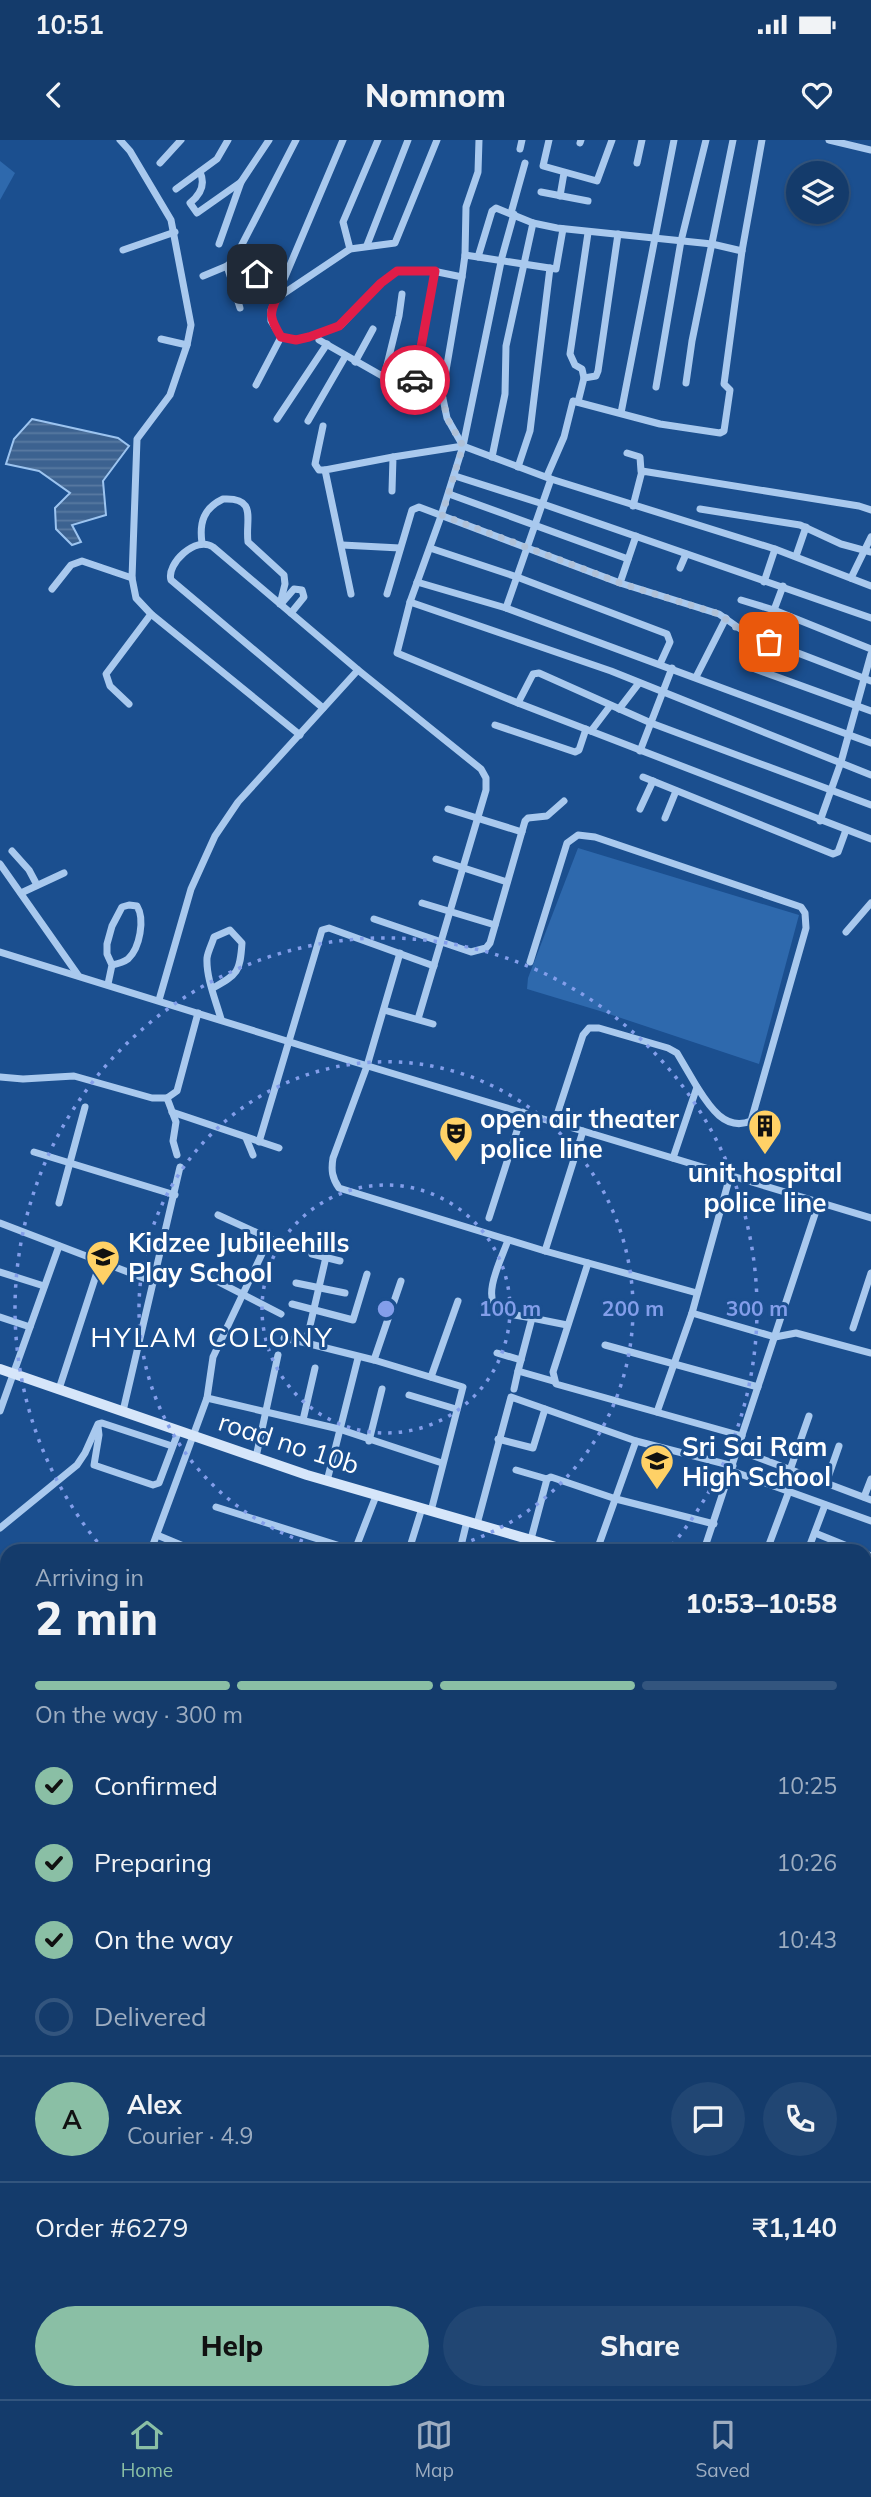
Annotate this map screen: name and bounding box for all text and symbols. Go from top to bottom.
text: 10:51 [35,8,104,41]
text: Nomnom [365,75,506,115]
icon: back [35,76,73,114]
icon: heart [798,76,836,114]
map controls [786,161,849,224]
button: layers [786,161,849,224]
pin [227,244,287,304]
icon: home [238,255,276,293]
courier [380,345,450,415]
icon: car [396,361,434,399]
pin [739,612,799,672]
icon: bag [750,623,788,661]
place label: open air theater police line [480,1102,680,1165]
building icon: unit hospital police line [746,1107,784,1156]
theatre icon: open air theater police line [437,1114,475,1163]
place label: unit hospital police line [688,1156,842,1219]
place label: Kidzee Jubileehills Play School [128,1226,349,1289]
school or university icon: Kidzee Jubileehills Play School [84,1238,122,1287]
text: 100 m [479,1295,541,1321]
text: 200 m [602,1295,664,1321]
text: 300 m [726,1295,788,1321]
centre of rings [374,1297,398,1321]
district label: HYLAM COLONY [90,1319,334,1354]
street label: road no 10b [215,1405,363,1481]
place label: Sri Sai Ram High School [682,1430,831,1493]
school or university icon: Sri Sai Ram High School [638,1442,676,1491]
text: Arriving in [35,1563,144,1592]
text: 10:53–10:58 [686,1587,837,1620]
text: 2 min [35,1589,158,1647]
text: On the way · 300 m [35,1700,243,1729]
icon: check [35,1767,73,1805]
text: Confirmed [94,1769,218,1802]
text: 10:25 [777,1771,837,1800]
icon: check [35,1844,73,1882]
text: Preparing [94,1846,212,1879]
text: 10:26 [777,1848,837,1877]
icon: check [35,1921,73,1959]
text: On the way [94,1923,233,1956]
text: 10:43 [777,1925,837,1954]
text: Delivered [94,2000,207,2033]
button: chat [671,2082,745,2156]
button: phone [763,2082,837,2156]
text: Alex [127,2088,182,2121]
text: A [62,2103,82,2136]
text: Courier · 4.9 [127,2121,253,2150]
text: Order #6279 [35,2211,188,2244]
text: ₹1,140 [753,2211,837,2244]
button: Help [35,2306,429,2386]
button: Share [443,2306,837,2386]
tab: Home [121,2416,173,2482]
tab: Map [415,2416,454,2482]
tab: Saved [695,2416,750,2482]

